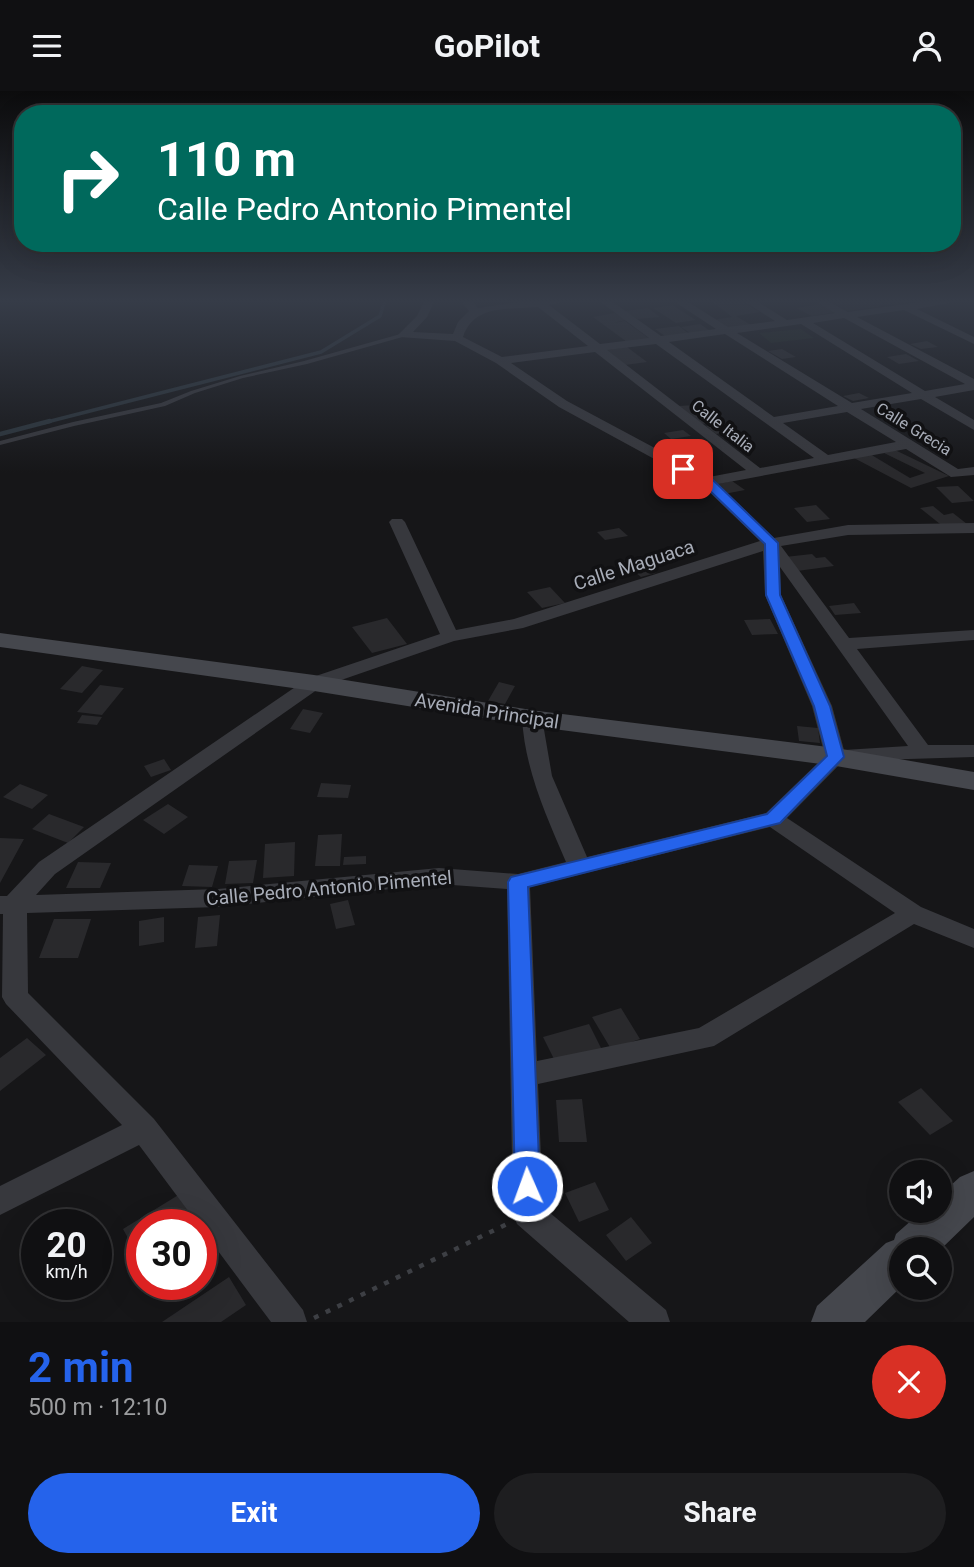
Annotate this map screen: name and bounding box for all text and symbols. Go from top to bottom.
icon: menu [28,27,66,65]
text: GoPilot [434,27,540,65]
icon: person [908,27,946,65]
text: 110 m [157,131,296,188]
icon: right [42,133,133,224]
text: Calle Pedro Antonio Pimentel [157,190,572,228]
street label: Calle Italia [688,396,758,456]
street label: Calle Grecia [873,398,955,460]
pin [653,439,713,499]
icon: arrive [664,450,702,488]
street label: Calle Maguaca [571,535,697,595]
street label: Avenida Principal [413,688,561,734]
street label: Calle Pedro Antonio Pimentel [205,866,453,910]
position arrow [490,1149,564,1223]
map controls [889,1160,952,1300]
button: sound [889,1160,952,1223]
speed limit sign: 30 [126,1209,217,1300]
text: 20 [46,1225,87,1266]
button: search [889,1237,952,1300]
text: km/h [45,1261,88,1282]
text: 2 min [28,1343,134,1392]
button: close [872,1345,946,1419]
text: 500 m · 12:10 [28,1394,167,1421]
button: Exit [28,1473,480,1553]
button: Share [494,1473,946,1553]

